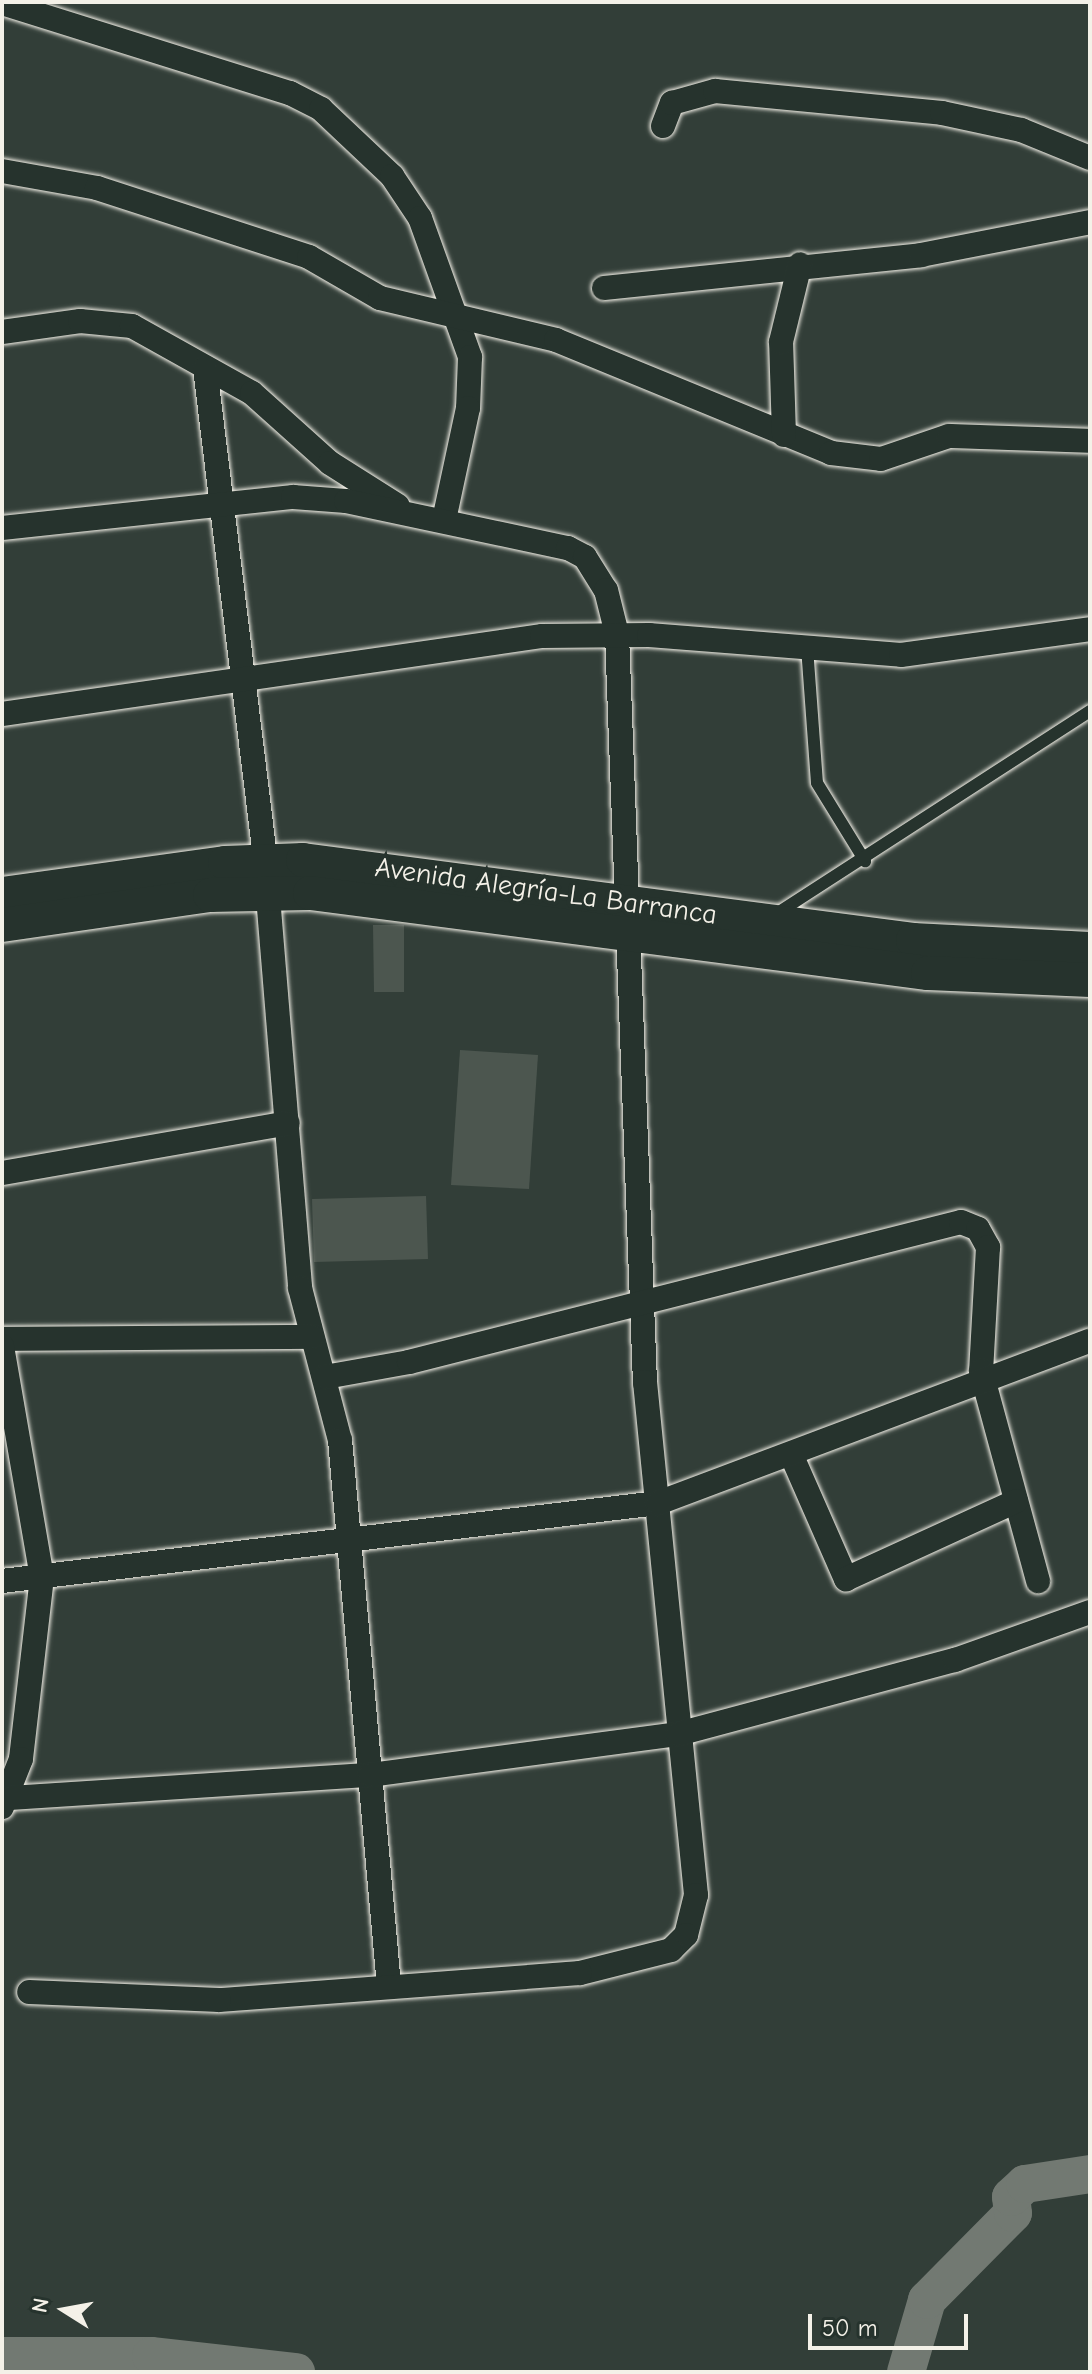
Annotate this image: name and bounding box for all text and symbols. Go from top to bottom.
street label: Avenida Alegría-La Barranca [373,850,719,932]
north arrow [24,2270,104,2350]
text: N [26,2296,55,2315]
scale bar [812,2298,972,2348]
text: 50 m [822,2314,878,2342]

